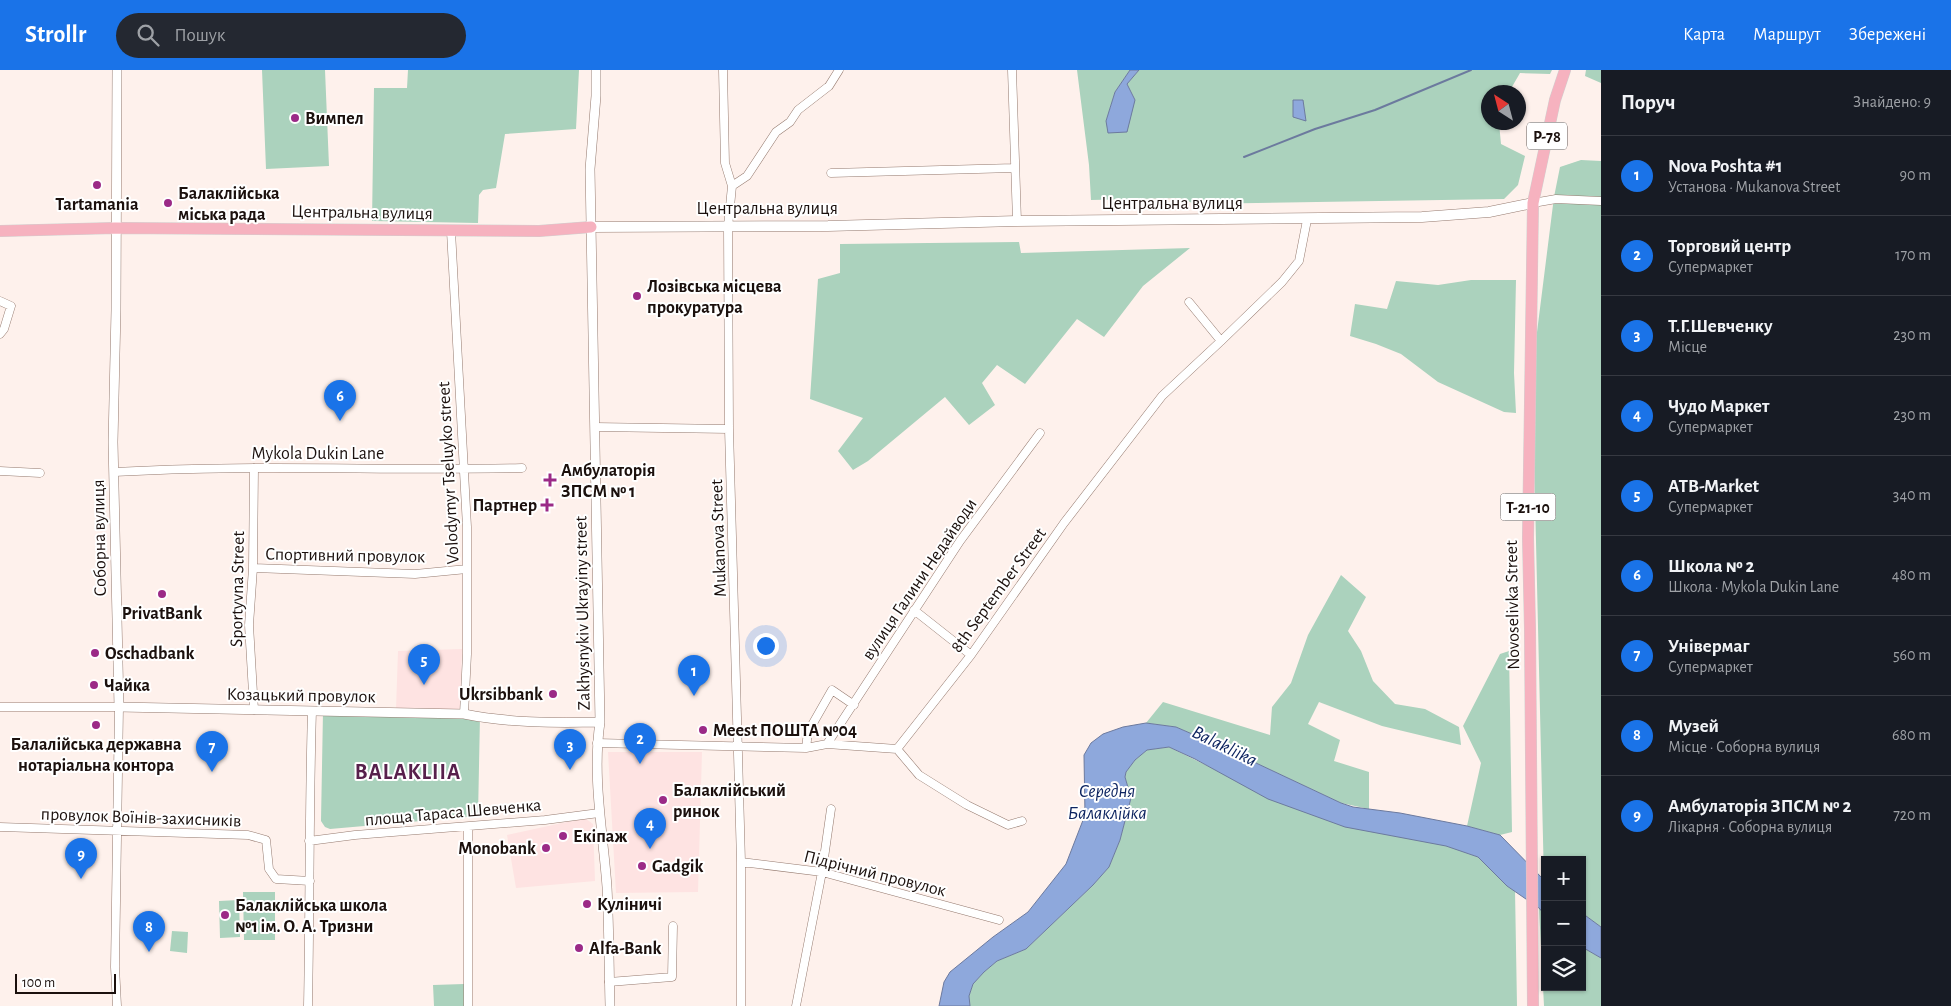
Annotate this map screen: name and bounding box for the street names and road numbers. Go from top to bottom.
road number: Р-78 [1527,122,1567,150]
street label: Центральна вулиця [1101,195,1243,213]
street label: Центральна вулиця [696,200,838,218]
street label: Центральна вулиця [291,203,433,223]
street label: Volodymyr Tseluyko street [435,381,463,565]
street label: Mykola Dukin Lane [252,445,384,463]
street label: Соборна вулиця [89,479,110,597]
street label: Mukanova Street [708,479,730,597]
road number: Т-21-10 [1500,494,1556,521]
street label: вулиця Галини Недайводи [859,496,981,664]
street label: Zakhysnykiv Ukrayiny street [572,515,594,710]
street label: 8th September Street [948,525,1050,656]
street label: Sportyvna Street [228,531,248,647]
street label: Novoselivka Street [1503,540,1523,670]
street label: Спортивний провулок [265,546,426,566]
street label: Козацький провулок [226,686,376,706]
street label: площа Тараса Шевченка [364,796,542,830]
street label: провулок Воїнів-захисників [40,806,242,830]
street label: Підрічний провулок [802,848,948,901]

